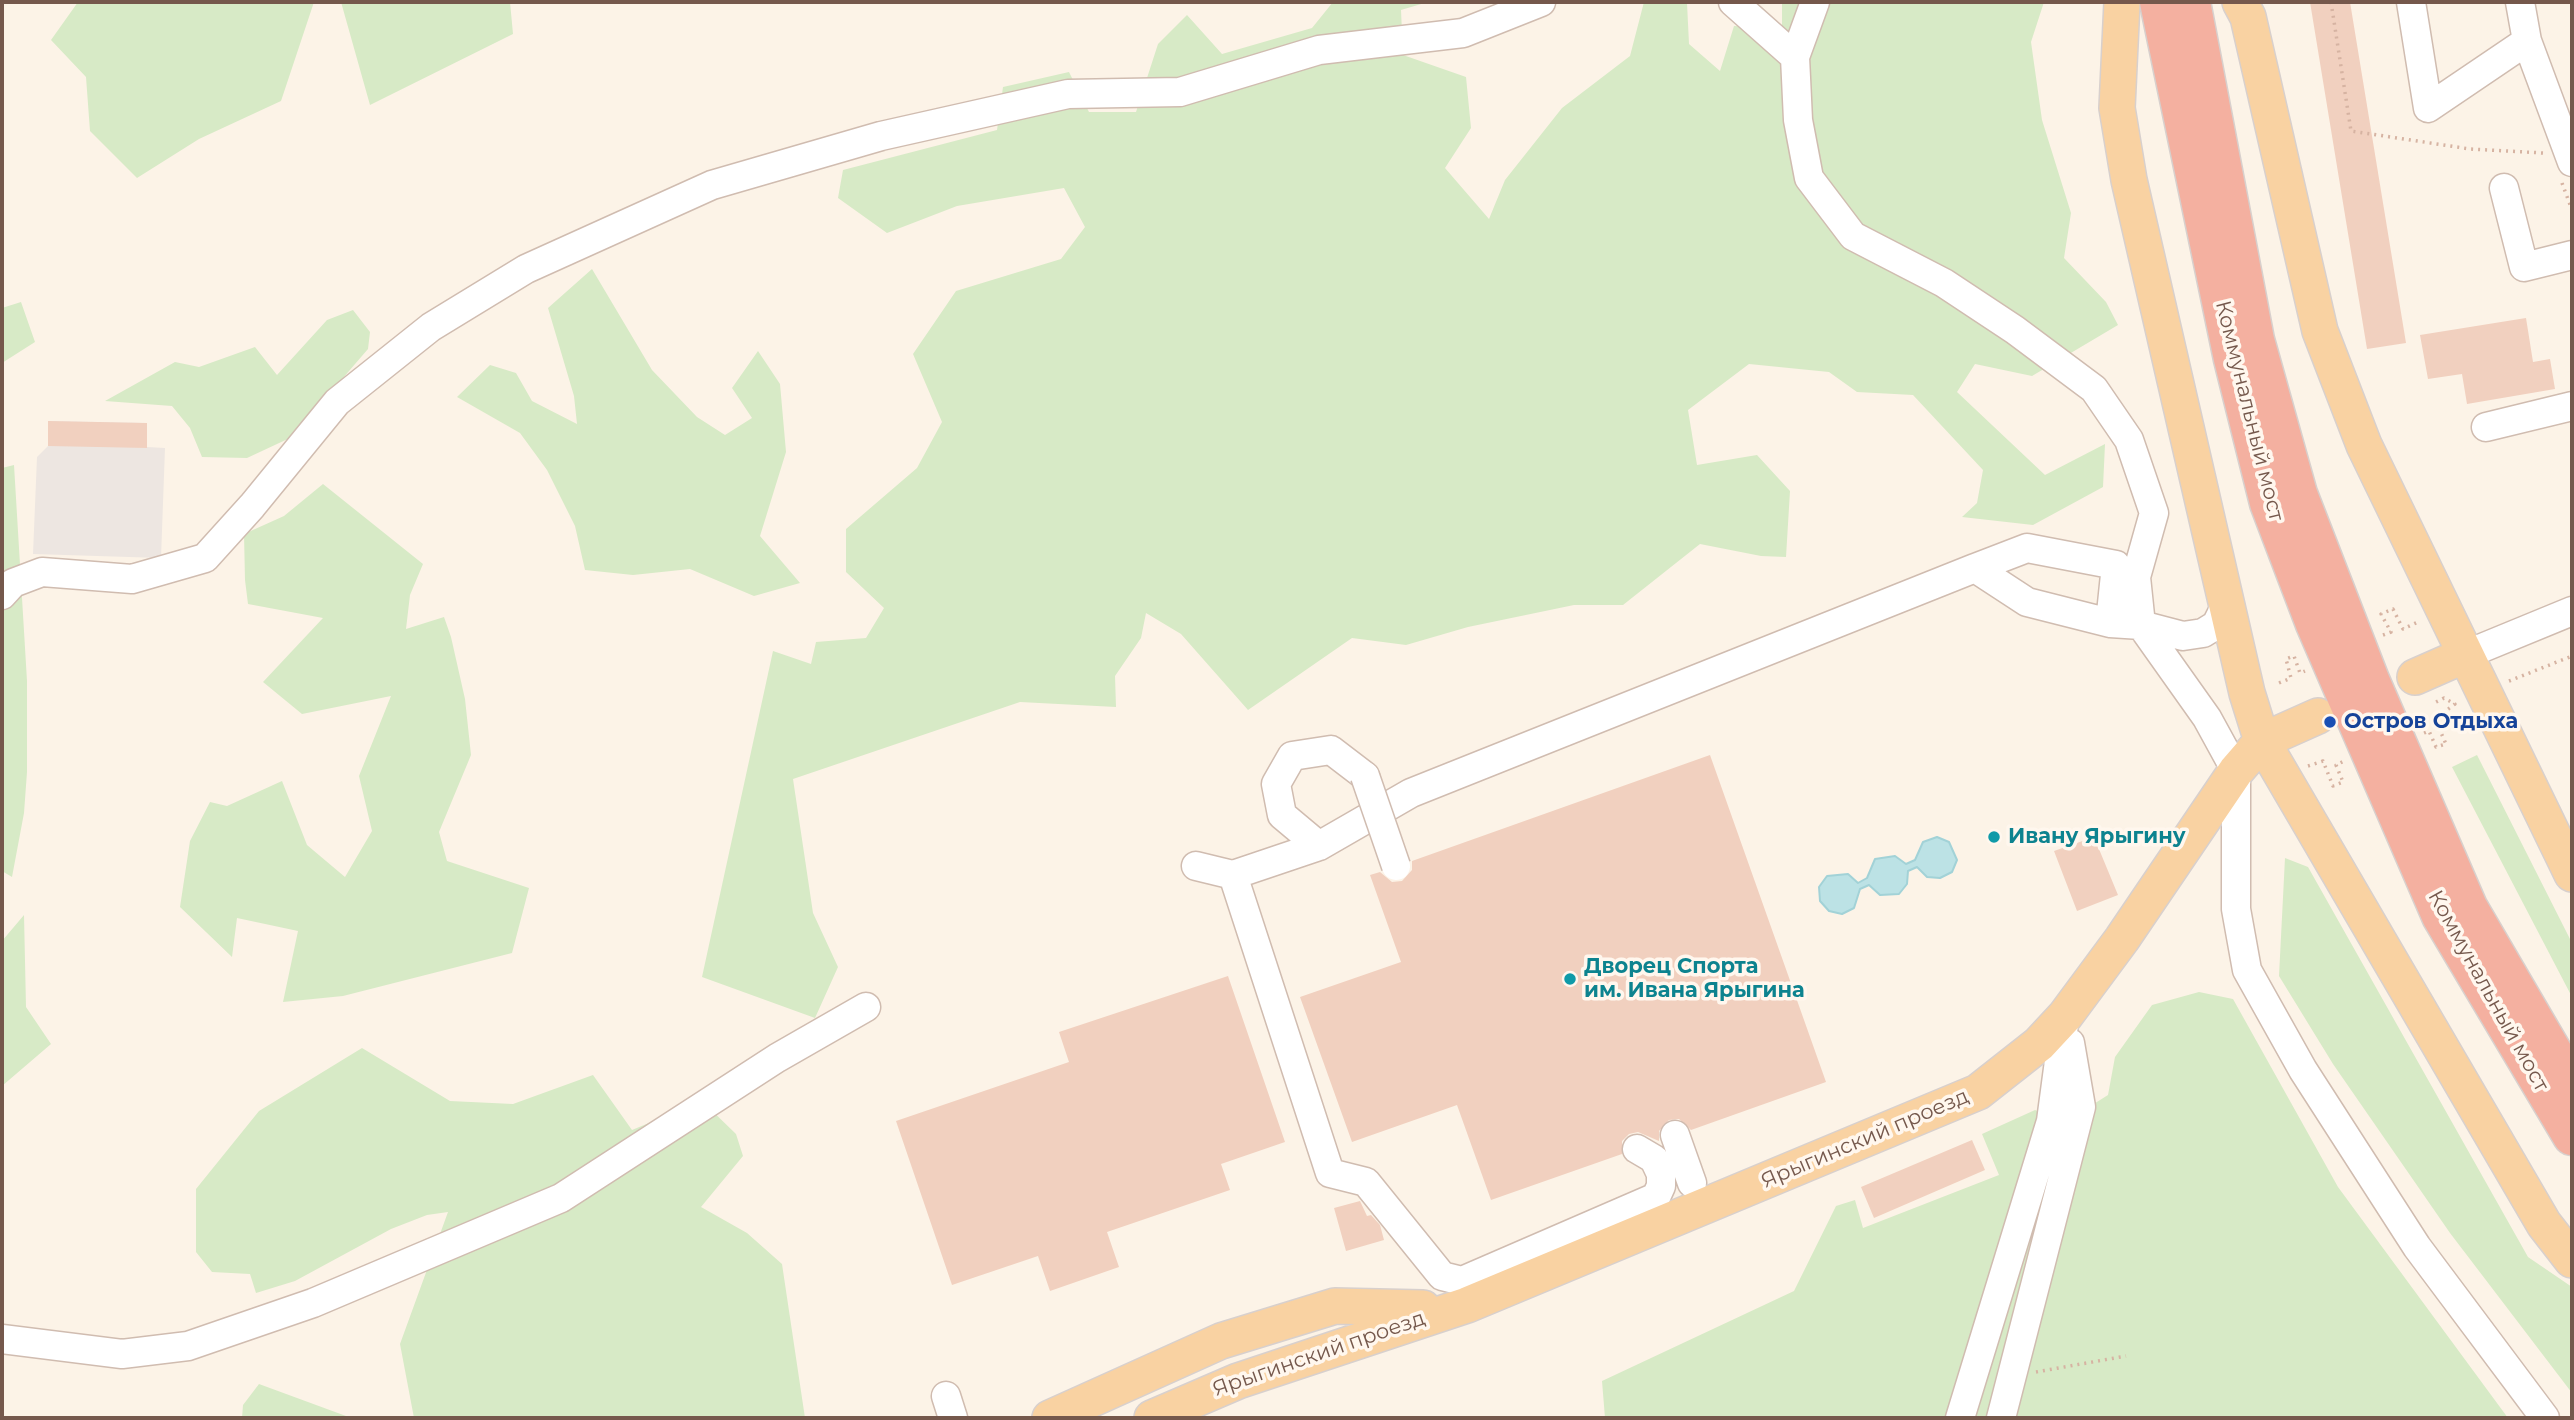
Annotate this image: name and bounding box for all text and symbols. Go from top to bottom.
street label: Коммунальный мост [2209,298,2289,524]
place label: Остров Отдыха [2344,709,2518,735]
marker: Остров Отдыха [2322,714,2338,730]
place label: Ивану Ярыгину [2008,824,2186,850]
marker: Ивану Ярыгину [1986,829,2002,845]
street label: Коммунальный мост [2422,886,2554,1096]
place label: Дворец Спорта им. Ивана Ярыгина [1584,954,1805,1004]
marker: Дворец Спорта им. Ивана Ярыгина [1562,971,1578,987]
street label: Ярыгинский проезд [1757,1084,1973,1194]
street label: Ярыгинский проезд [1209,1306,1429,1402]

